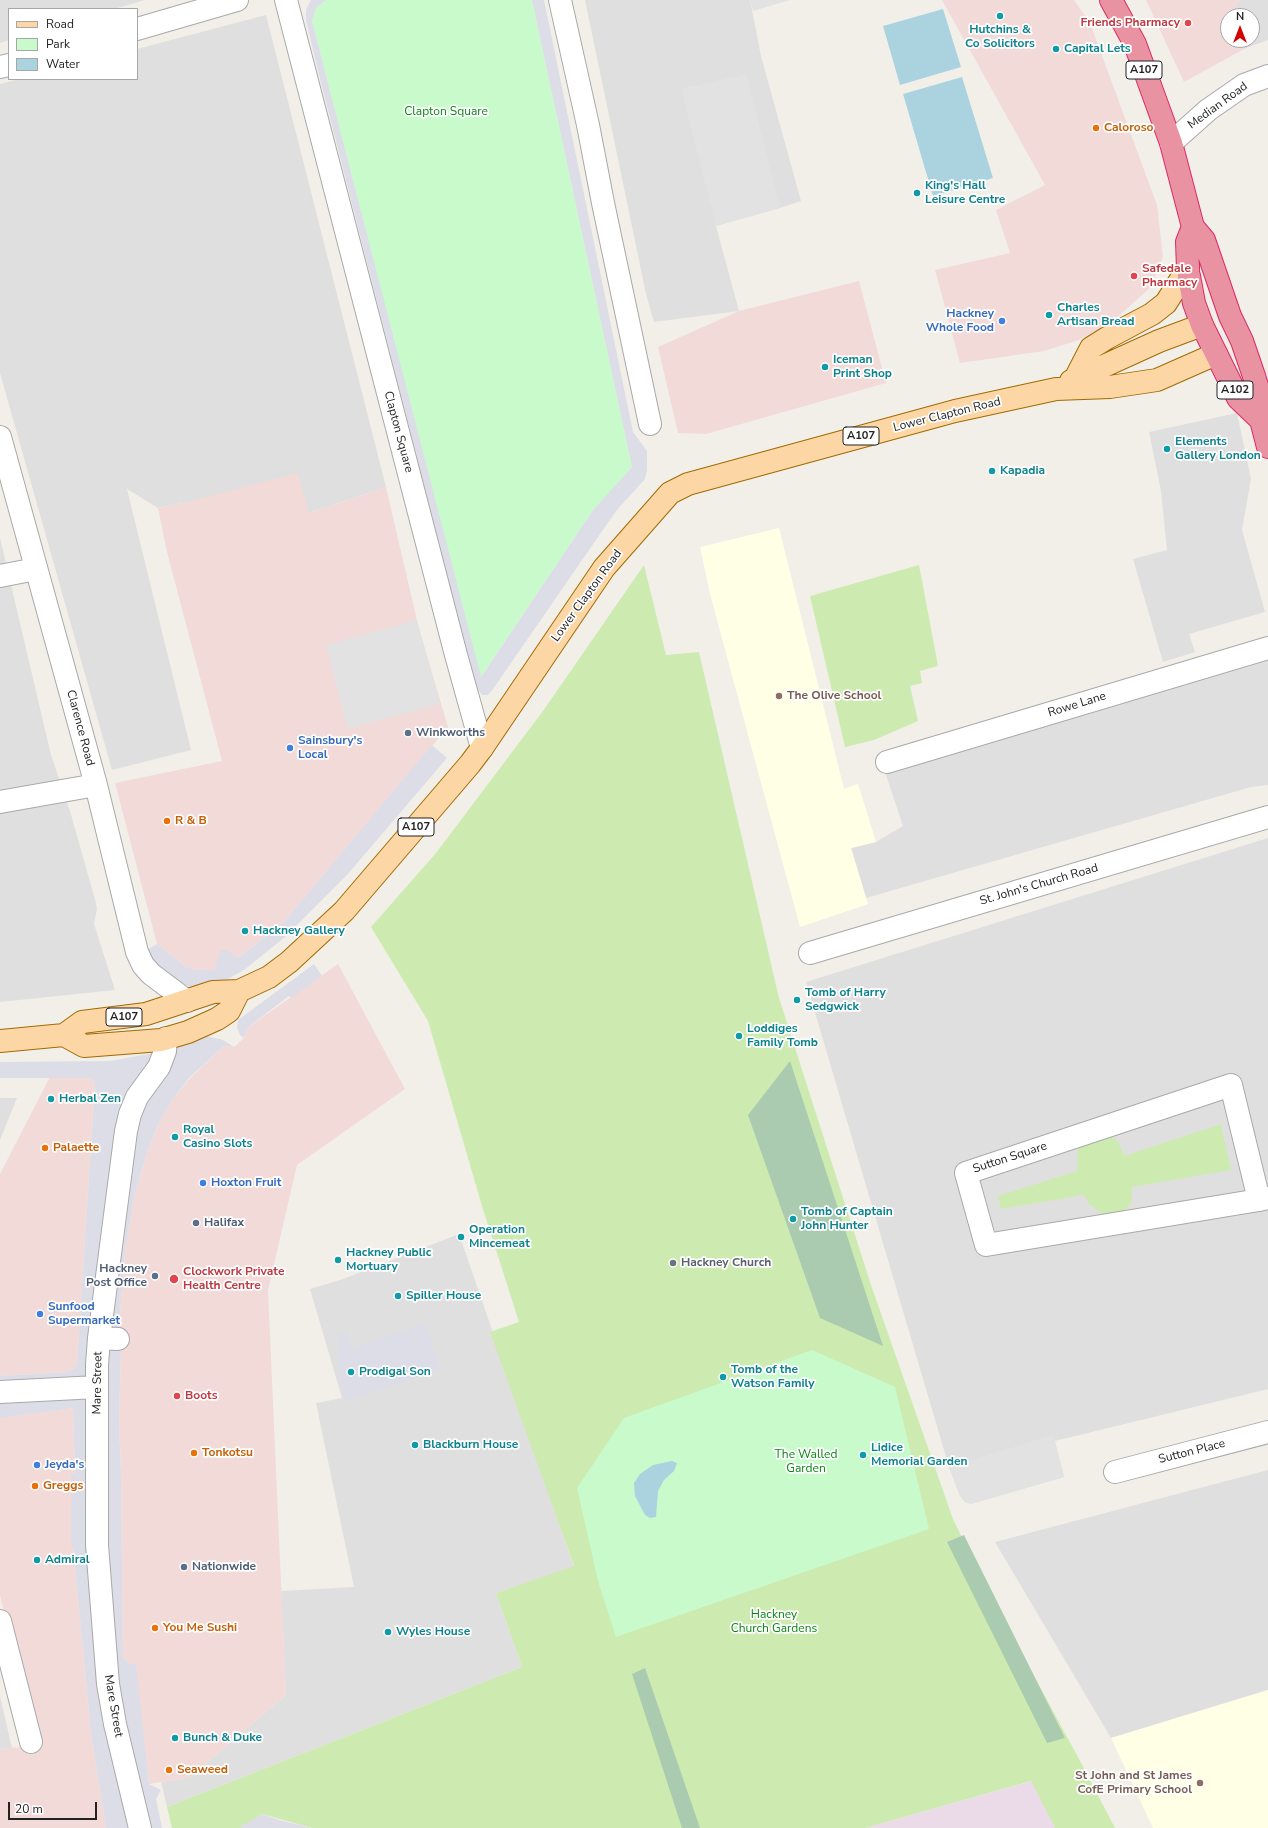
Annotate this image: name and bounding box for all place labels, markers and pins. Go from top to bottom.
marker: Hutchins & Co Solicitors [995,11,1005,21]
place label: Friends Pharmacy [1081,16,1180,30]
marker: Friends Pharmacy [1183,18,1193,28]
place label: Hutchins & Co Solicitors [965,23,1035,51]
place label: Capital Lets [1064,42,1131,56]
marker: Capital Lets [1051,44,1061,54]
place label: Caloroso [1104,121,1153,135]
marker: Caloroso [1091,123,1101,133]
place label: King's Hall Leisure Centre [925,179,1005,207]
marker: King's Hall Leisure Centre [912,188,922,198]
place label: Safedale Pharmacy [1142,262,1197,290]
marker: Safedale Pharmacy [1129,271,1139,281]
place label: Charles Artisan Bread [1057,301,1134,329]
place label: Hackney Whole Food [926,307,994,335]
marker: Charles Artisan Bread [1044,310,1054,320]
marker: Hackney Whole Food [997,316,1007,326]
place label: Iceman Print Shop [833,353,892,381]
marker: Iceman Print Shop [820,362,830,372]
place label: Elements Gallery London [1175,435,1261,463]
marker: Elements Gallery London [1162,444,1172,454]
place label: Kapadia [1000,464,1045,478]
marker: Kapadia [987,466,997,476]
place label: The Olive School [787,689,881,703]
marker: The Olive School [774,691,784,701]
place label: Winkworths [416,726,485,740]
marker: Winkworths [403,728,413,738]
place label: Sainsbury's Local [298,734,362,762]
marker: Sainsbury's Local [285,743,295,753]
place label: R & B [175,814,207,828]
marker: R & B [162,816,172,826]
place label: Hackney Gallery [253,924,345,938]
marker: Hackney Gallery [240,926,250,936]
place label: Tomb of Harry Sedgwick [805,986,886,1014]
marker: Tomb of Harry Sedgwick [792,995,802,1005]
place label: Loddiges Family Tomb [747,1022,818,1050]
marker: Loddiges Family Tomb [734,1031,744,1041]
place label: Herbal Zen [59,1092,121,1106]
marker: Herbal Zen [46,1094,56,1104]
place label: Royal Casino Slots [183,1123,252,1151]
marker: Royal Casino Slots [170,1132,180,1142]
place label: Palaette [53,1141,99,1155]
marker: Palaette [40,1143,50,1153]
place label: Hoxton Fruit [211,1176,281,1190]
marker: Hoxton Fruit [198,1178,208,1188]
place label: Tomb of Captain John Hunter [801,1205,893,1233]
marker: Tomb of Captain John Hunter [788,1214,798,1224]
place label: Halifax [204,1216,244,1230]
marker: Halifax [191,1218,201,1228]
place label: Operation Mincemeat [469,1223,530,1251]
marker: Operation Mincemeat [456,1232,466,1242]
place label: Hackney Public Mortuary [346,1246,431,1274]
marker: Hackney Public Mortuary [333,1255,343,1265]
place label: Hackney Church [681,1256,771,1270]
marker: Hackney Church [668,1258,678,1268]
place label: Hackney Post Office [86,1262,147,1290]
place label: Clockwork Private Health Centre [183,1265,284,1293]
marker: Hackney Post Office [150,1271,160,1281]
marker: Clockwork Private Health Centre [168,1273,180,1285]
place label: Spiller House [406,1289,481,1303]
marker: Spiller House [393,1291,403,1301]
place label: Sunfood Supermarket [48,1300,120,1328]
marker: Sunfood Supermarket [35,1309,45,1319]
place label: Tomb of the Watson Family [731,1363,814,1391]
place label: Prodigal Son [359,1365,431,1379]
marker: Prodigal Son [346,1367,356,1377]
marker: Tomb of the Watson Family [718,1372,728,1382]
place label: Boots [185,1389,217,1403]
marker: Boots [172,1391,182,1401]
place label: Blackburn House [423,1438,518,1452]
marker: Blackburn House [410,1440,420,1450]
place label: Lidice Memorial Garden [871,1441,967,1469]
place label: Tonkotsu [202,1446,253,1460]
marker: Tonkotsu [189,1448,199,1458]
marker: Lidice Memorial Garden [858,1450,868,1460]
place label: Jeyda's [45,1458,84,1472]
marker: Jeyda's [32,1460,42,1470]
place label: Greggs [43,1479,83,1493]
marker: Greggs [30,1481,40,1491]
place label: Admiral [45,1553,90,1567]
marker: Admiral [32,1555,42,1565]
place label: Nationwide [192,1560,256,1574]
marker: Nationwide [179,1562,189,1572]
place label: You Me Sushi [163,1621,237,1635]
marker: You Me Sushi [150,1623,160,1633]
place label: Wyles House [396,1625,470,1639]
marker: Wyles House [383,1627,393,1637]
place label: Bunch & Duke [183,1731,262,1745]
marker: Bunch & Duke [170,1733,180,1743]
place label: Seaweed [177,1763,228,1777]
marker: Seaweed [164,1765,174,1775]
place label: St John and St James CofE Primary School [1075,1769,1192,1797]
marker: St John and St James CofE Primary School [1195,1778,1205,1788]

